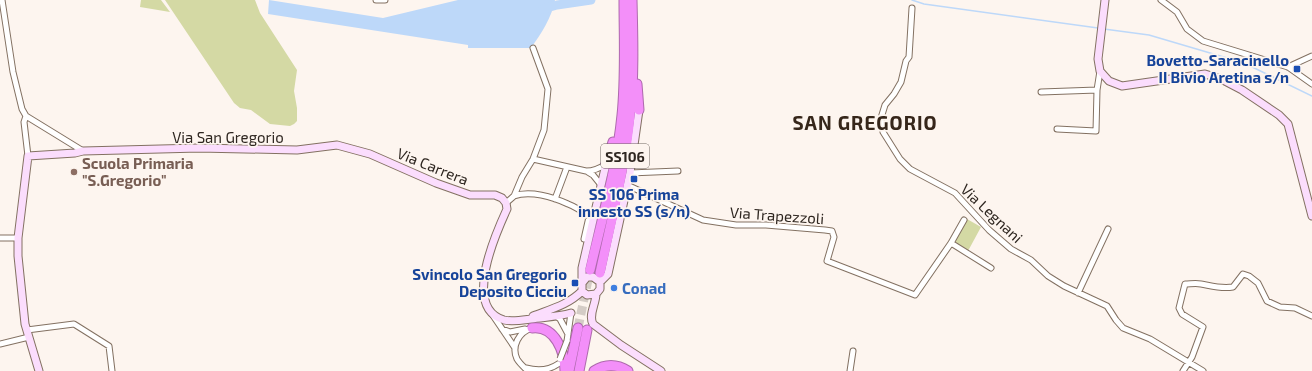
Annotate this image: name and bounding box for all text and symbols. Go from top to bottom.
place label: Bovetto-Saracinello II Bivio Aretina s/n [1146,51,1289,86]
marker: Bovetto-Saracinello II Bivio Aretina s/n [1292,64,1302,74]
district label: SAN GREGORIO [792,111,938,134]
street label: Via San Gregorio [172,128,284,146]
street label: Via Carrera [395,144,471,188]
road number: SS106 [601,144,649,168]
place label: Scuola Primaria "S.Gregorio" [82,154,194,189]
marker: Scuola Primaria "S.Gregorio" [69,167,79,177]
marker: SS 106 Prima innesto SS (s/n) [629,174,639,184]
street label: Via Legnani [957,180,1027,246]
place label: SS 106 Prima innesto SS (s/n) [578,185,690,220]
street label: Via Trapezzoli [729,203,825,227]
place label: Svincolo San Gregorio Deposito Cicciu [412,265,567,300]
marker: Svincolo San Gregorio Deposito Cicciu [570,278,580,288]
place label: Conad [622,279,666,297]
marker: Conad [609,283,619,293]

